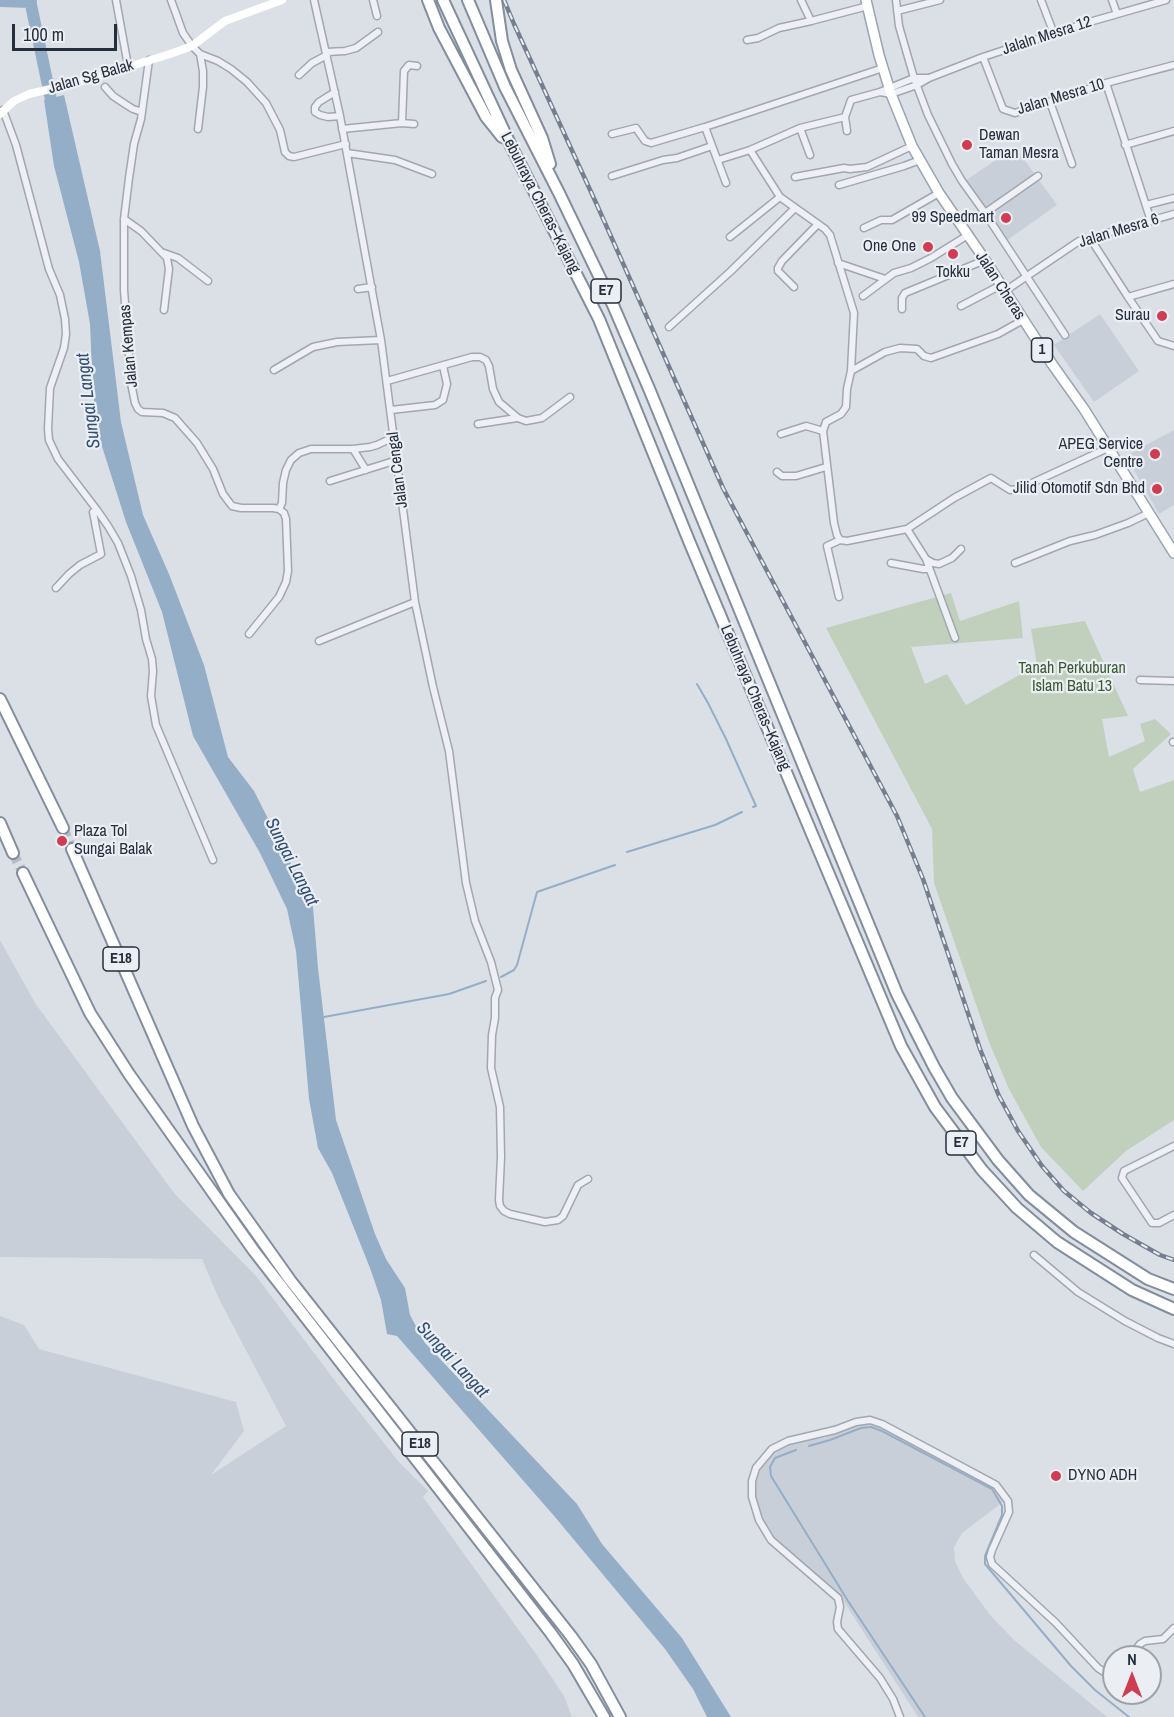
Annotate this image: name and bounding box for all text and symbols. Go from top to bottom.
scale bar [15,12,120,50]
street label: Jalaln Mesra 12 [1000,13,1094,59]
text: 100 m [23,22,64,47]
street label: Jalan Sg Balak [46,56,136,98]
street label: Jalan Mesra 10 [1015,75,1107,119]
place label: Dewan Taman Mesra [979,126,1059,164]
street label: Lebuhraya Cheras–Kajang [496,129,584,277]
marker: Dewan Taman Mesra [960,138,974,152]
place label: 99 Speedmart [912,208,994,228]
street label: Jalan Mesra 6 [1077,210,1161,252]
marker: 99 Speedmart [999,211,1013,225]
place label: One One [863,237,916,257]
marker: One One [921,240,935,254]
marker: Tokku [946,247,960,261]
street label: Jalan Cheras [971,248,1029,324]
place label: Tokku [936,263,970,283]
road number: E7 [591,279,621,303]
street label: Jalan Kempas [116,304,142,388]
place label: Surau [1115,306,1150,326]
marker: Surau [1155,309,1169,323]
road number: 1 [1032,338,1052,362]
water label: Sungai Langat [72,352,106,450]
street label: Jalan Cengal [384,431,412,509]
place label: APEG Service Centre [1058,435,1143,473]
marker: APEG Service Centre [1148,447,1162,461]
place label: Jilid Otomotif Sdn Bhd [1013,479,1145,499]
marker: Jilid Otomotif Sdn Bhd [1150,482,1164,496]
street label: Lebuhraya Cheras–Kajang [716,622,794,774]
park label: Tanah Perkuburan Islam Batu 13 [1018,659,1126,697]
water label: Sungai Langat [260,814,322,910]
place label: Plaza Tol Sungai Balak [74,822,152,860]
marker: Plaza Tol Sungai Balak [55,834,69,848]
road number: E18 [103,947,139,971]
road number: E7 [946,1131,976,1155]
water label: Sungai Langat [411,1318,493,1402]
road number: E18 [402,1432,438,1456]
place label: DYNO ADH [1068,1466,1137,1486]
marker: DYNO ADH [1049,1469,1063,1483]
north arrow [1102,1645,1162,1705]
text: N [1127,1648,1137,1670]

